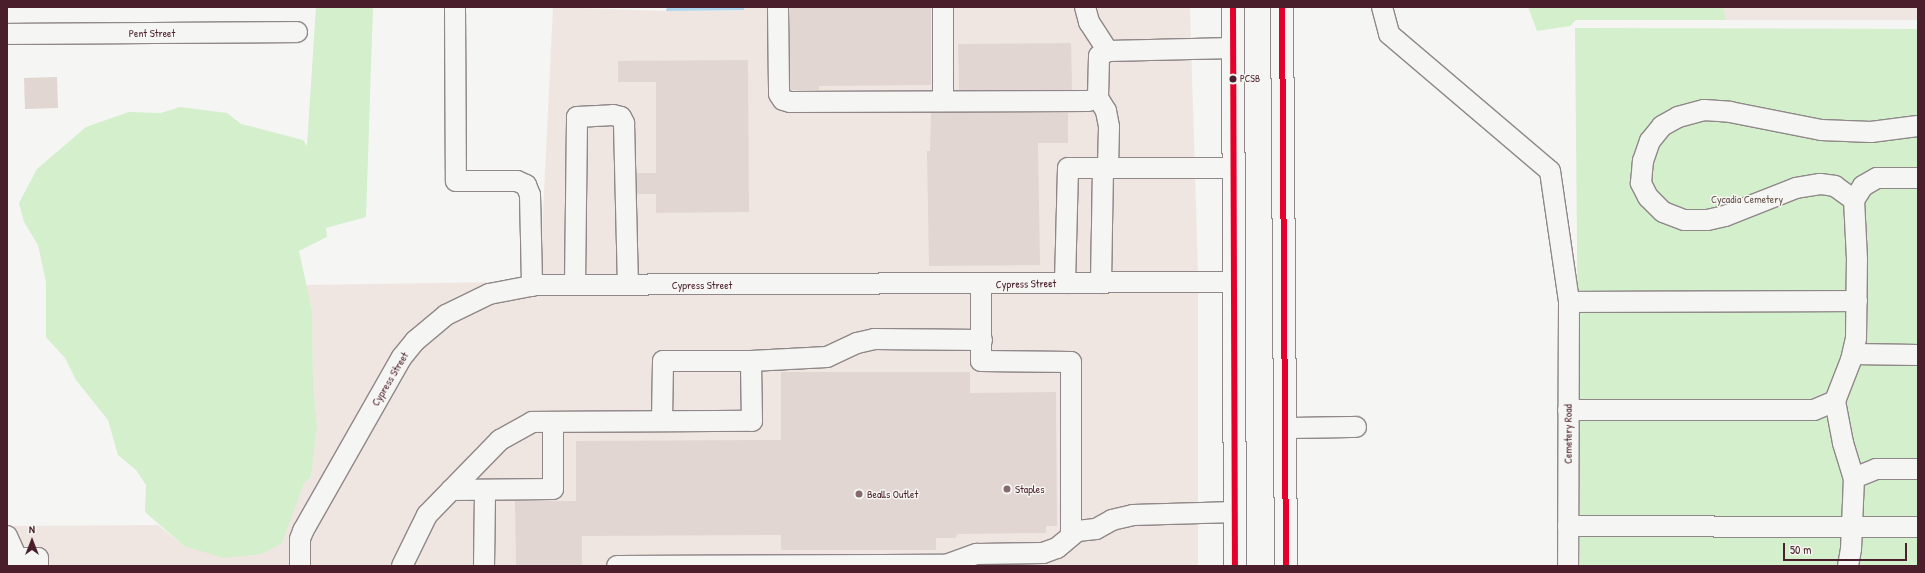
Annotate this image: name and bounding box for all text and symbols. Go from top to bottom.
street label: Pent Street [129,26,175,40]
place label: PCSB [1240,73,1260,85]
marker: PCSB [1228,74,1238,84]
park label: Cycadia Cemetery [1711,192,1783,206]
street label: Cypress Street [996,277,1056,291]
street label: Cypress Street [672,278,732,292]
street label: Cypress Street [369,350,411,408]
street label: Cemetery Road [1561,404,1575,464]
place label: Staples [1015,482,1044,496]
marker: Staples [1002,484,1012,494]
place label: Bealls Outlet [867,487,918,501]
marker: Bealls Outlet [854,489,864,499]
north arrow [12,521,52,561]
text: N [29,522,35,536]
scale bar [1785,535,1909,561]
text: 50 m [1790,541,1811,558]

